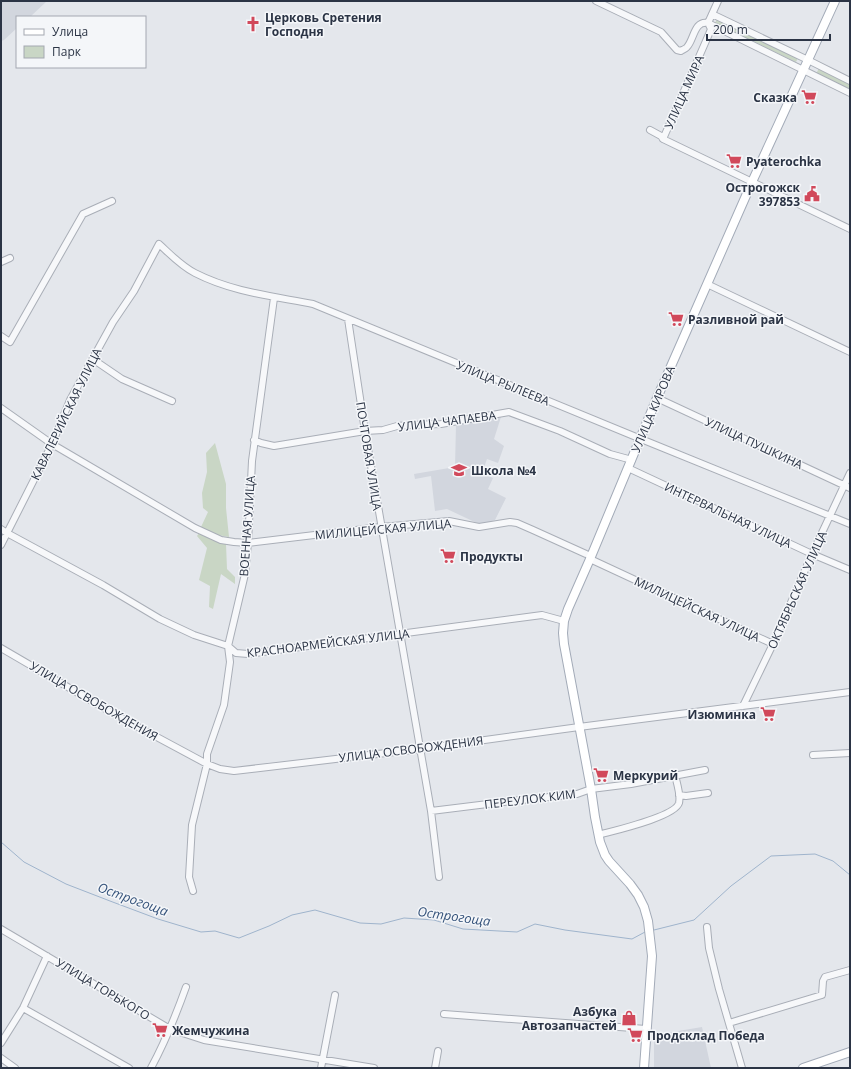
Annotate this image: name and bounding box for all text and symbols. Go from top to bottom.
place label: Церковь Сретения Господня [265,9,382,40]
church icon: Церковь Сретения Господня [244,15,262,33]
legend [16,16,146,68]
scale bar [707,16,830,42]
text: 200 m [713,21,748,38]
text: Улица [52,23,88,40]
text: Парк [52,43,82,60]
street label: УЛИЦА МИРА [660,52,708,132]
supermarket icon: Сказка [800,88,818,106]
place label: Сказка [753,89,797,106]
supermarket icon: Pyaterochka [725,152,743,170]
place label: Pyaterochka [746,153,822,170]
place label: Острогожск 397853 [725,179,801,210]
public building icon: Острогожск 397853 [803,185,821,203]
supermarket icon: Разливной рай [667,310,685,328]
place label: Разливной рай [688,311,784,328]
street label: КАВАЛЕРИЙСКАЯ УЛИЦА [26,345,106,483]
street label: УЛИЦА РЫЛЕЕВА [454,357,552,410]
street label: УЛИЦА КИРОВА [627,363,679,455]
street label: ПОЧТОВАЯ УЛИЦА [352,400,386,512]
street label: УЛИЦА ЧАПАЕВА [397,406,497,435]
street label: УЛИЦА ПУШКИНА [702,413,806,473]
school or university icon: Школа №4 [450,461,468,479]
place label: Школа №4 [471,462,536,479]
street label: ВОЕННАЯ УЛИЦА [235,475,259,577]
street label: ИНТЕРВАЛЬНАЯ УЛИЦА [662,478,795,552]
street label: МИЛИЦЕЙСКАЯ УЛИЦА [314,515,452,543]
street label: ОКТЯБРЬСКАЯ УЛИЦА [763,528,831,652]
supermarket icon: Продукты [439,547,457,565]
place label: Продукты [460,548,523,565]
street label: МИЛИЦЕЙСКАЯ УЛИЦА [631,572,763,646]
street label: КРАСНОАРМЕЙСКАЯ УЛИЦА [246,625,411,661]
street label: УЛИЦА ОСВОБОЖДЕНИЯ [27,657,161,745]
supermarket icon: Изюминка [759,705,777,723]
place label: Изюминка [688,706,756,723]
street label: УЛИЦА ОСВОБОЖДЕНИЯ [338,732,484,766]
supermarket icon: Меркурий [592,766,610,784]
place label: Меркурий [613,767,678,784]
street label: ПЕРЕУЛОК КИМ [483,785,577,813]
water label: Острогоща [95,878,171,920]
water label: Острогоща [416,902,492,930]
street label: УЛИЦА ГОРЬКОГО [53,954,153,1024]
place label: Азбука Автозапчастей [522,1003,617,1034]
shop icon: Азбука Автозапчастей [620,1009,638,1027]
supermarket icon: Жемчужина [151,1021,169,1039]
place label: Жемчужина [172,1022,250,1039]
supermarket icon: Продсклад Победа [626,1026,644,1044]
place label: Продсклад Победа [647,1027,765,1044]

